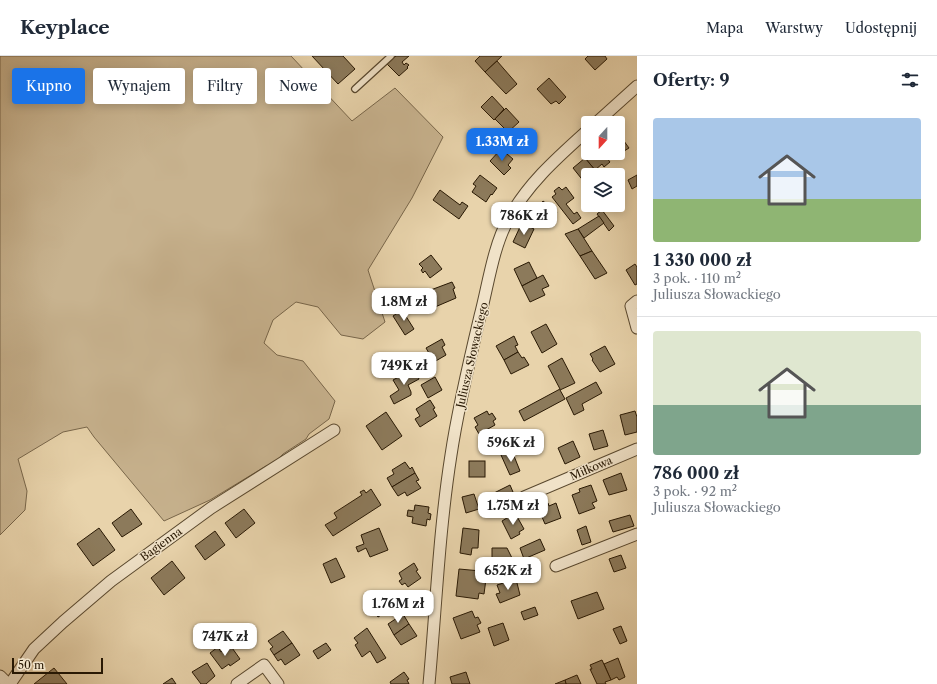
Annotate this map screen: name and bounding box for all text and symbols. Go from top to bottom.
text: Keyplace [20,16,110,39]
text: Mapa [706,19,743,37]
text: Warstwy [765,19,823,37]
text: Udostępnij [845,19,917,37]
chip: Kupno [12,68,85,104]
chip: Wynajem [93,68,185,104]
chip: Filtry [193,68,257,104]
chip: Nowe [265,68,331,104]
icon: filters [899,69,921,91]
text: Oferty: 9 [653,70,730,90]
north arrow [581,116,625,160]
map controls [581,116,625,212]
pin: 1.33M zł [461,128,543,162]
text: 1.33M zł [475,133,529,149]
icon: home [751,144,823,216]
button: layers [581,168,625,212]
pin: 786K zł [487,202,561,236]
text: 786K zł [500,207,548,223]
text: 1 330 000 zł [653,250,752,270]
text: 3 pok. · 110 m² [653,270,741,286]
text: Juliusza Słowackiego [653,286,781,302]
pin: 1.8M zł [367,288,441,322]
text: 1.8M zł [381,293,427,309]
street label: Juliusza Słowackiego [453,301,491,411]
pin: 749K zł [367,352,441,386]
text: 749K zł [380,357,428,373]
icon: home [751,357,823,429]
pin: 596K zł [474,429,548,463]
text: 596K zł [487,434,535,450]
street label: Miłkowa [568,453,615,483]
text: 786 000 zł [653,463,739,483]
text: 3 pok. · 92 m² [653,483,737,499]
pin: 1.75M zł [472,492,554,526]
text: 1.75M zł [487,497,539,513]
text: Juliusza Słowackiego [653,499,781,515]
street label: Bagienna [137,524,185,564]
pin: 652K zł [471,557,545,591]
text: 652K zł [484,562,532,578]
pin: 1.76M zł [357,590,439,624]
text: 1.76M zł [372,595,424,611]
pin: 747K zł [188,623,262,657]
text: 747K zł [202,628,248,644]
scale bar [12,656,103,675]
text: 50 m [18,658,44,672]

